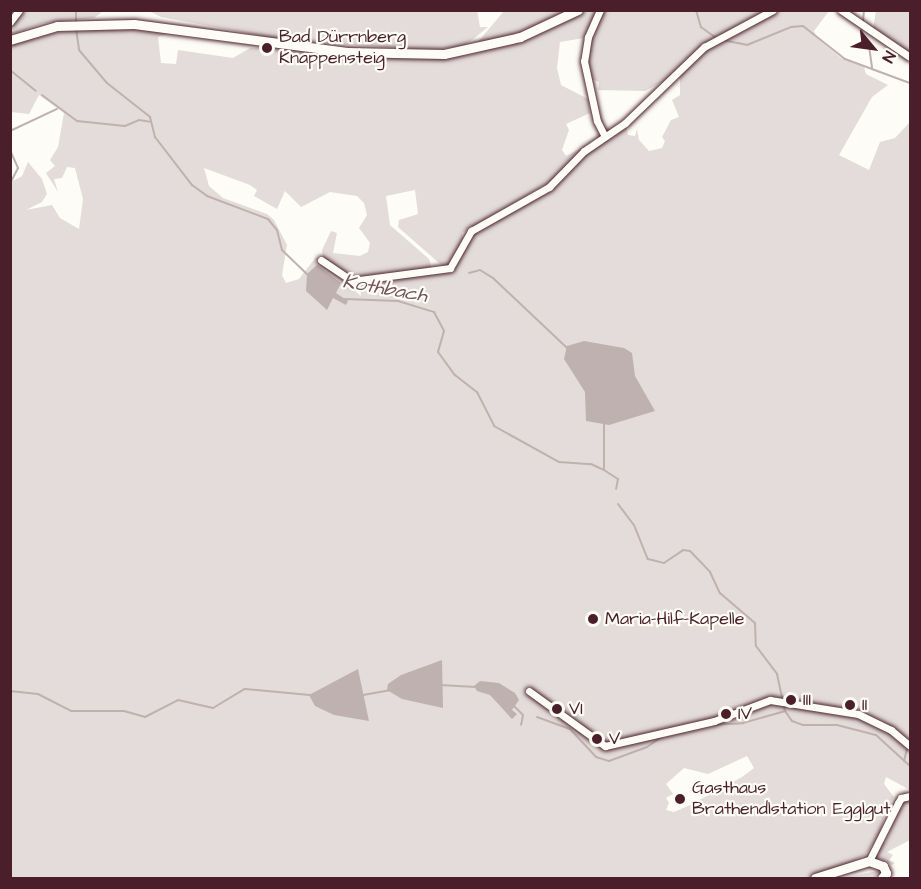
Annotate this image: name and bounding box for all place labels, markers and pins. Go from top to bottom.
place label: Bad Dürrnberg Knappensteig [279,27,406,70]
marker: Bad Dürrnberg Knappensteig [260,41,274,55]
place label: Maria-Hilf-Kapelle [605,608,744,630]
marker: Maria-Hilf-Kapelle [586,612,600,626]
place label: III [803,689,811,711]
marker: III [784,693,798,707]
place label: II [862,694,867,716]
place label: VI [569,698,583,720]
marker: II [843,698,857,712]
marker: VI [550,702,564,716]
place label: IV [738,703,752,725]
marker: IV [719,707,733,721]
place label: V [609,728,620,750]
marker: V [590,732,604,746]
place label: Gasthaus Brathendlstation Egglgut [692,778,890,820]
marker: Gasthaus Brathendlstation Egglgut [673,792,687,806]

